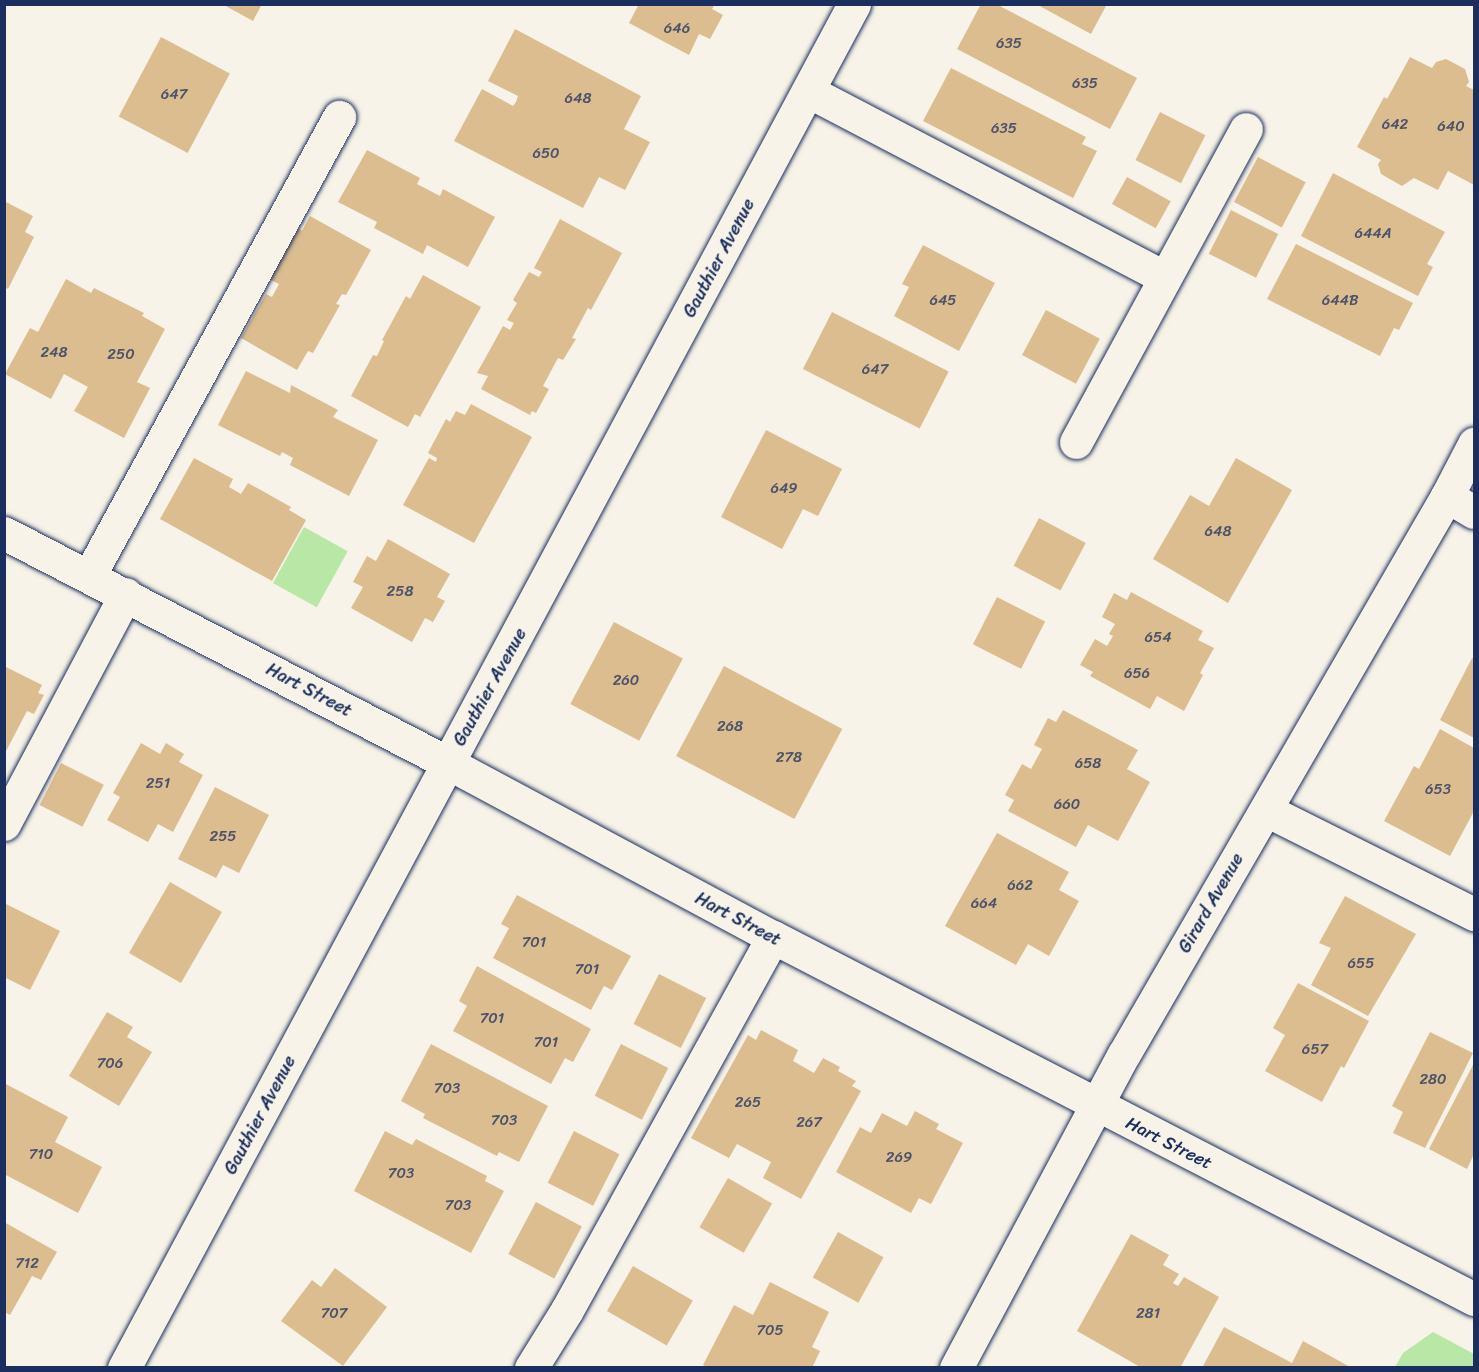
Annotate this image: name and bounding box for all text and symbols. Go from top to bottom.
house number: 646 [664,20,690,38]
house number: 635 [996,35,1022,53]
house number: 635 [1072,75,1098,93]
house number: 647 [161,86,187,104]
house number: 648 [565,90,591,108]
house number: 642 [1382,116,1408,134]
house number: 640 [1437,118,1465,136]
house number: 635 [991,120,1017,138]
house number: 650 [532,145,560,163]
street label: Gauthier Avenue [679,195,759,321]
house number: 644A [1354,225,1392,243]
house number: 645 [929,292,957,310]
house number: 644B [1322,292,1358,310]
house number: 248 [40,344,68,362]
house number: 250 [107,346,135,364]
house number: 647 [862,361,888,379]
house number: 649 [770,480,798,498]
house number: 648 [1205,523,1231,541]
house number: 258 [387,583,413,601]
street label: Gauthier Avenue [449,625,531,749]
house number: 654 [1144,629,1172,647]
street label: Hart Street [262,658,356,722]
house number: 656 [1124,665,1150,683]
house number: 260 [613,672,639,690]
house number: 268 [717,718,743,736]
house number: 278 [776,749,802,767]
house number: 658 [1075,755,1101,773]
house number: 251 [146,775,170,793]
house number: 653 [1425,781,1451,799]
house number: 660 [1054,796,1080,814]
house number: 255 [210,828,236,846]
street label: Girard Avenue [1174,849,1248,957]
house number: 662 [1007,877,1033,895]
street label: Hart Street [691,887,785,951]
house number: 664 [971,895,997,913]
house number: 701 [522,934,546,952]
house number: 655 [1348,955,1374,973]
house number: 701 [575,961,599,979]
house number: 701 [480,1010,504,1028]
house number: 701 [534,1034,558,1052]
house number: 657 [1302,1041,1328,1059]
street label: Gauthier Avenue [220,1052,300,1178]
house number: 706 [97,1055,123,1073]
house number: 280 [1419,1071,1447,1089]
house number: 703 [434,1080,460,1098]
house number: 265 [735,1094,761,1112]
house number: 703 [491,1112,517,1130]
street label: Hart Street [1122,1112,1216,1174]
house number: 267 [796,1114,822,1132]
house number: 710 [29,1146,53,1164]
house number: 269 [886,1149,912,1167]
house number: 703 [388,1165,414,1183]
house number: 703 [445,1197,471,1215]
house number: 712 [15,1255,39,1273]
house number: 707 [321,1305,347,1323]
house number: 281 [1136,1305,1160,1323]
house number: 705 [756,1322,784,1340]

